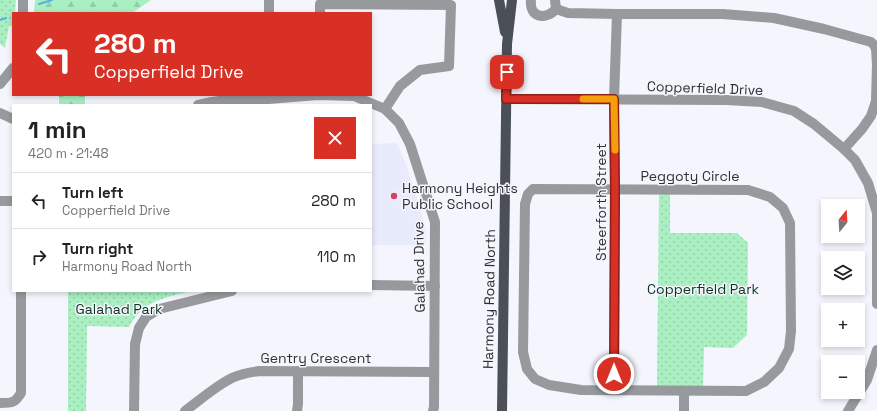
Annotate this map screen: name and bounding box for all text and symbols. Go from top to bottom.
text: 280 m [94,25,177,61]
icon: left [28,28,80,80]
pin [490,55,524,89]
text: Copperfield Drive [94,60,244,83]
icon: arrive [496,61,518,83]
street label: Copperfield Drive [647,77,763,99]
text: 1 min [28,114,87,145]
button: close [314,117,356,159]
street label: Steerforth Street [592,143,610,261]
text: 420 m · 21:48 [28,145,109,162]
street label: Peggoty Circle [641,167,739,185]
place label: Harmony Heights Public School [402,179,518,213]
text: Turn left [62,183,124,202]
icon: left [28,190,50,212]
text: 280 m [311,191,356,210]
marker: Harmony Heights Public School [389,191,399,201]
north arrow [821,199,865,243]
map controls [821,199,865,399]
text: Copperfield Drive [62,202,170,219]
street label: Galahad Drive [409,221,429,313]
street label: Harmony Road North [479,229,499,369]
text: Turn right [62,239,133,258]
icon: right [28,246,50,268]
text: 110 m [317,247,356,266]
button: layers [821,251,865,295]
text: Harmony Road North [62,258,192,275]
park label: Copperfield Park [647,280,759,298]
park label: Galahad Park [76,300,163,318]
button: + [821,303,865,347]
street label: Gentry Crescent [261,349,371,367]
position arrow [593,353,635,395]
button: − [821,355,865,399]

